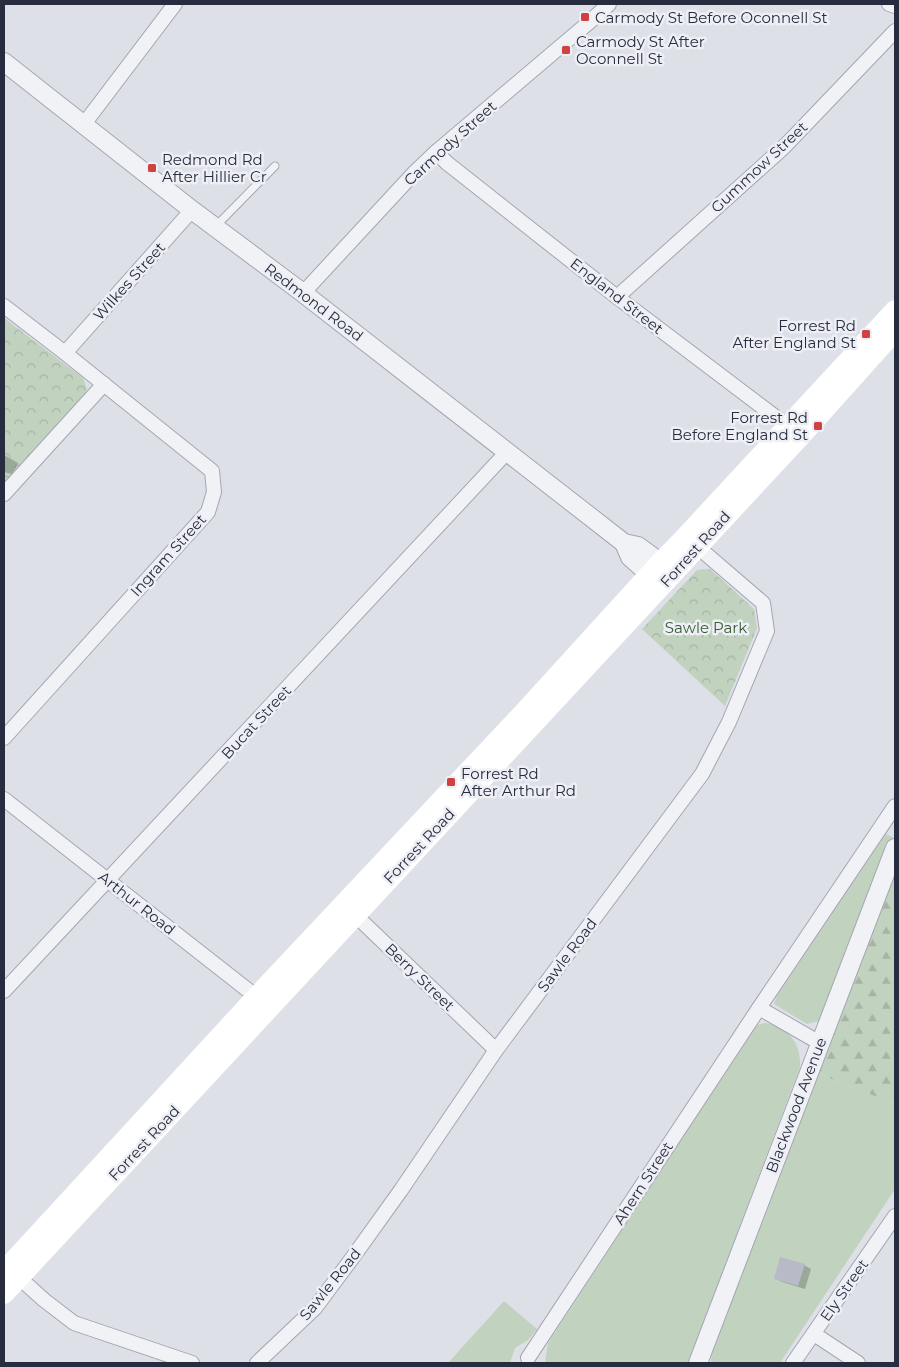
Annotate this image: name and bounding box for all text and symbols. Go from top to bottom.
place label: Carmody St Before Oconnell St [595,8,828,27]
marker: Carmody St Before Oconnell St [579,11,591,23]
place label: Carmody St After Oconnell St [576,32,705,68]
marker: Carmody St After Oconnell St [560,44,572,56]
street label: Carmody Street [400,96,500,190]
street label: Gummow Street [707,117,811,217]
place label: Redmond Rd After Hillier Cr [162,150,267,186]
marker: Redmond Rd After Hillier Cr [146,162,158,174]
street label: Wilkes Street [89,238,169,324]
street label: England Street [567,254,667,338]
street label: Redmond Road [261,259,367,345]
place label: Forrest Rd After England St [732,316,856,352]
marker: Forrest Rd After England St [860,328,872,340]
place label: Forrest Rd Before England St [672,408,808,444]
marker: Forrest Rd Before England St [812,420,824,432]
street label: Forrest Road [656,507,734,591]
street label: Ingram Street [126,510,210,600]
park label: Sawle Park [665,618,747,637]
street label: Bucat Street [217,681,295,763]
place label: Forrest Rd After Arthur Rd [461,764,576,800]
marker: Forrest Rd After Arthur Rd [445,776,457,788]
street label: Forrest Road [379,804,459,888]
street label: Arthur Road [95,867,179,939]
street label: Sawle Road [533,914,601,996]
street label: Berry Street [381,939,459,1015]
street label: Blackwood Avenue [761,1035,831,1175]
street label: Forrest Road [104,1101,184,1185]
street label: Ahern Street [609,1138,677,1228]
street label: Sawle Road [295,1244,365,1324]
street label: Ely Street [816,1255,872,1325]

